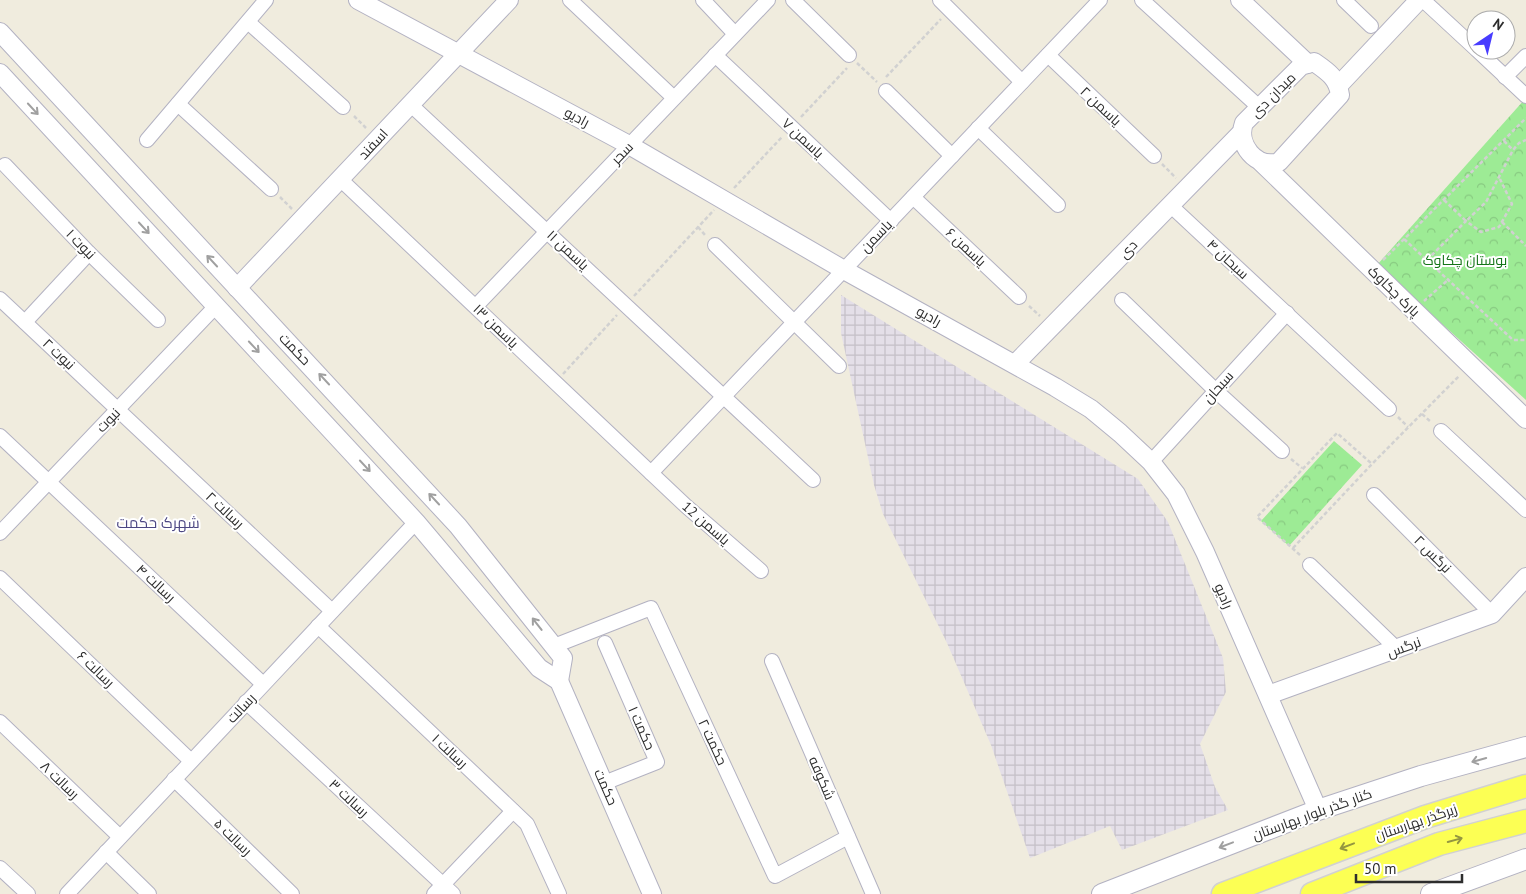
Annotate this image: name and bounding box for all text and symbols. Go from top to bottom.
north arrow [1466,10,1516,60]
text: N [1490,14,1507,34]
street label: میدان دی [1247,69,1299,121]
street label: یاسمن ۲ [1077,82,1126,130]
one-way arrow [27,102,39,115]
street label: رادیو [561,103,593,131]
street label: یاسمن ۷ [778,114,828,162]
street label: اسفند [354,125,392,163]
street label: سحر [606,138,637,169]
street label: یاسمن [856,216,896,256]
one-way arrow [138,222,150,234]
street label: یاسمن ۶ [942,224,990,271]
street label: نبوت ۱ [62,225,100,263]
street label: یاسمن ۱۱ [543,226,593,274]
street label: سبحان ۴ [1203,235,1253,283]
street label: دی [1115,236,1141,262]
park label: بوستان چکاوک [1423,251,1507,270]
one-way arrow [206,255,218,267]
street label: پارک چکاوک [1363,262,1424,321]
street label: یاسمن ۱۳ [470,300,523,352]
street label: رادیو [913,302,945,330]
street label: حکمت [275,329,315,369]
street label: نبوت ۲ [39,334,79,374]
one-way arrow [248,341,260,354]
street label: سبحان [1199,367,1237,407]
one-way arrow [318,372,330,385]
street label: نبوت [92,404,124,436]
one-way arrow [359,460,370,473]
street label: رسالت ۲ [202,488,248,532]
one-way arrow [428,492,440,505]
street label: یاسمن 12 [678,497,734,549]
district label: شهرک حکمت [116,513,200,533]
street label: نرگس ۲ [1410,531,1456,577]
street label: رسالت ۴ [132,560,180,606]
street label: رادیو [1211,580,1237,612]
one-way arrow [531,618,542,631]
street label: نرگس [1385,633,1423,661]
street label: رسالت ۶ [74,647,118,691]
street label: رسالت [223,689,259,727]
street label: حکمت ۱ [624,703,660,753]
street label: حکمت ۲ [694,716,732,768]
street label: رسالت ۱ [428,730,472,772]
street label: شکوفه [805,754,839,802]
one-way arrow [1471,756,1487,766]
street label: رسالت ۸ [37,757,83,803]
street label: حکمت [590,766,622,808]
street label: رسالت ۳ [325,775,373,821]
street label: کنار گذر بلوار بهارستان [1250,784,1374,844]
street label: زیرگذر بهارستان [1372,800,1460,844]
street label: رسالت ۵ [210,815,256,859]
one-way arrow [1447,834,1463,844]
one-way arrow [1218,841,1234,850]
one-way arrow [1340,842,1355,851]
scale bar [1356,852,1462,884]
text: 50 m [1364,859,1397,878]

